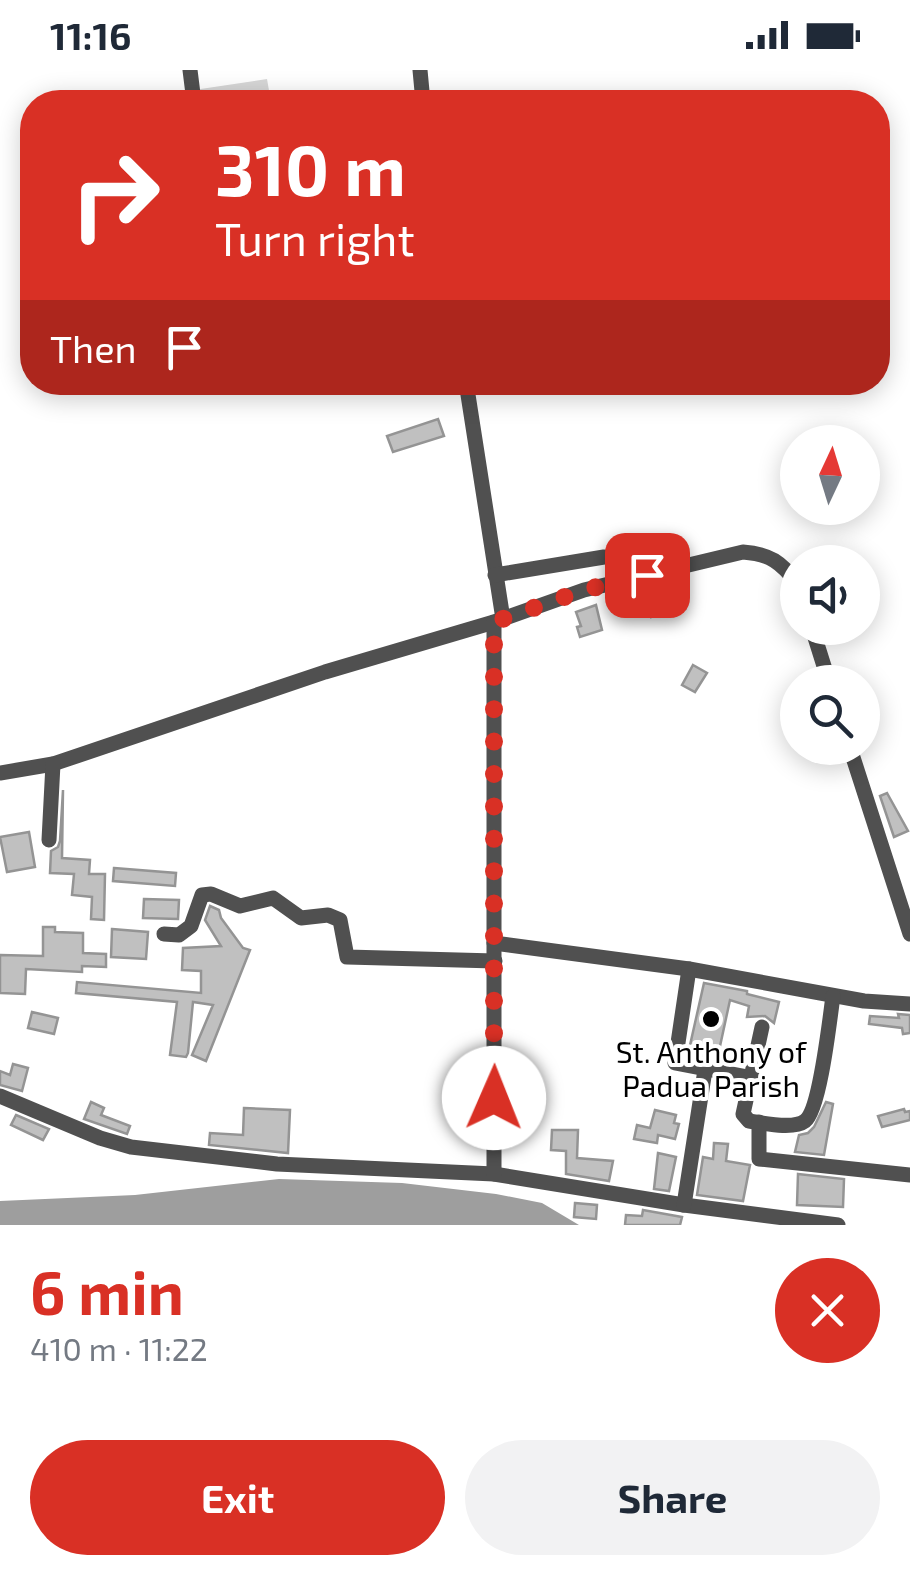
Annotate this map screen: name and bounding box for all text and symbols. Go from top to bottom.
text: 11:16 [50,12,131,58]
text: 310 m [215,126,406,210]
icon: right [50,130,180,260]
text: Turn right [215,211,415,265]
icon: arrive [157,320,212,375]
text: Then [50,325,137,371]
north arrow [780,425,880,525]
map controls [780,425,880,765]
pin [605,533,690,618]
button: sound [780,545,880,645]
icon: arrive [620,548,675,603]
button: search [780,665,880,765]
marker: St. Anthony of Padua Parish [700,1008,722,1030]
place label: St. Anthony of Padua Parish [616,1033,807,1103]
position arrow [442,1046,546,1150]
text: 6 min [30,1255,184,1327]
button: close [775,1258,880,1363]
text: 410 m · 11:22 [30,1329,208,1367]
button: Exit [30,1440,445,1555]
button: Share [465,1440,880,1555]

